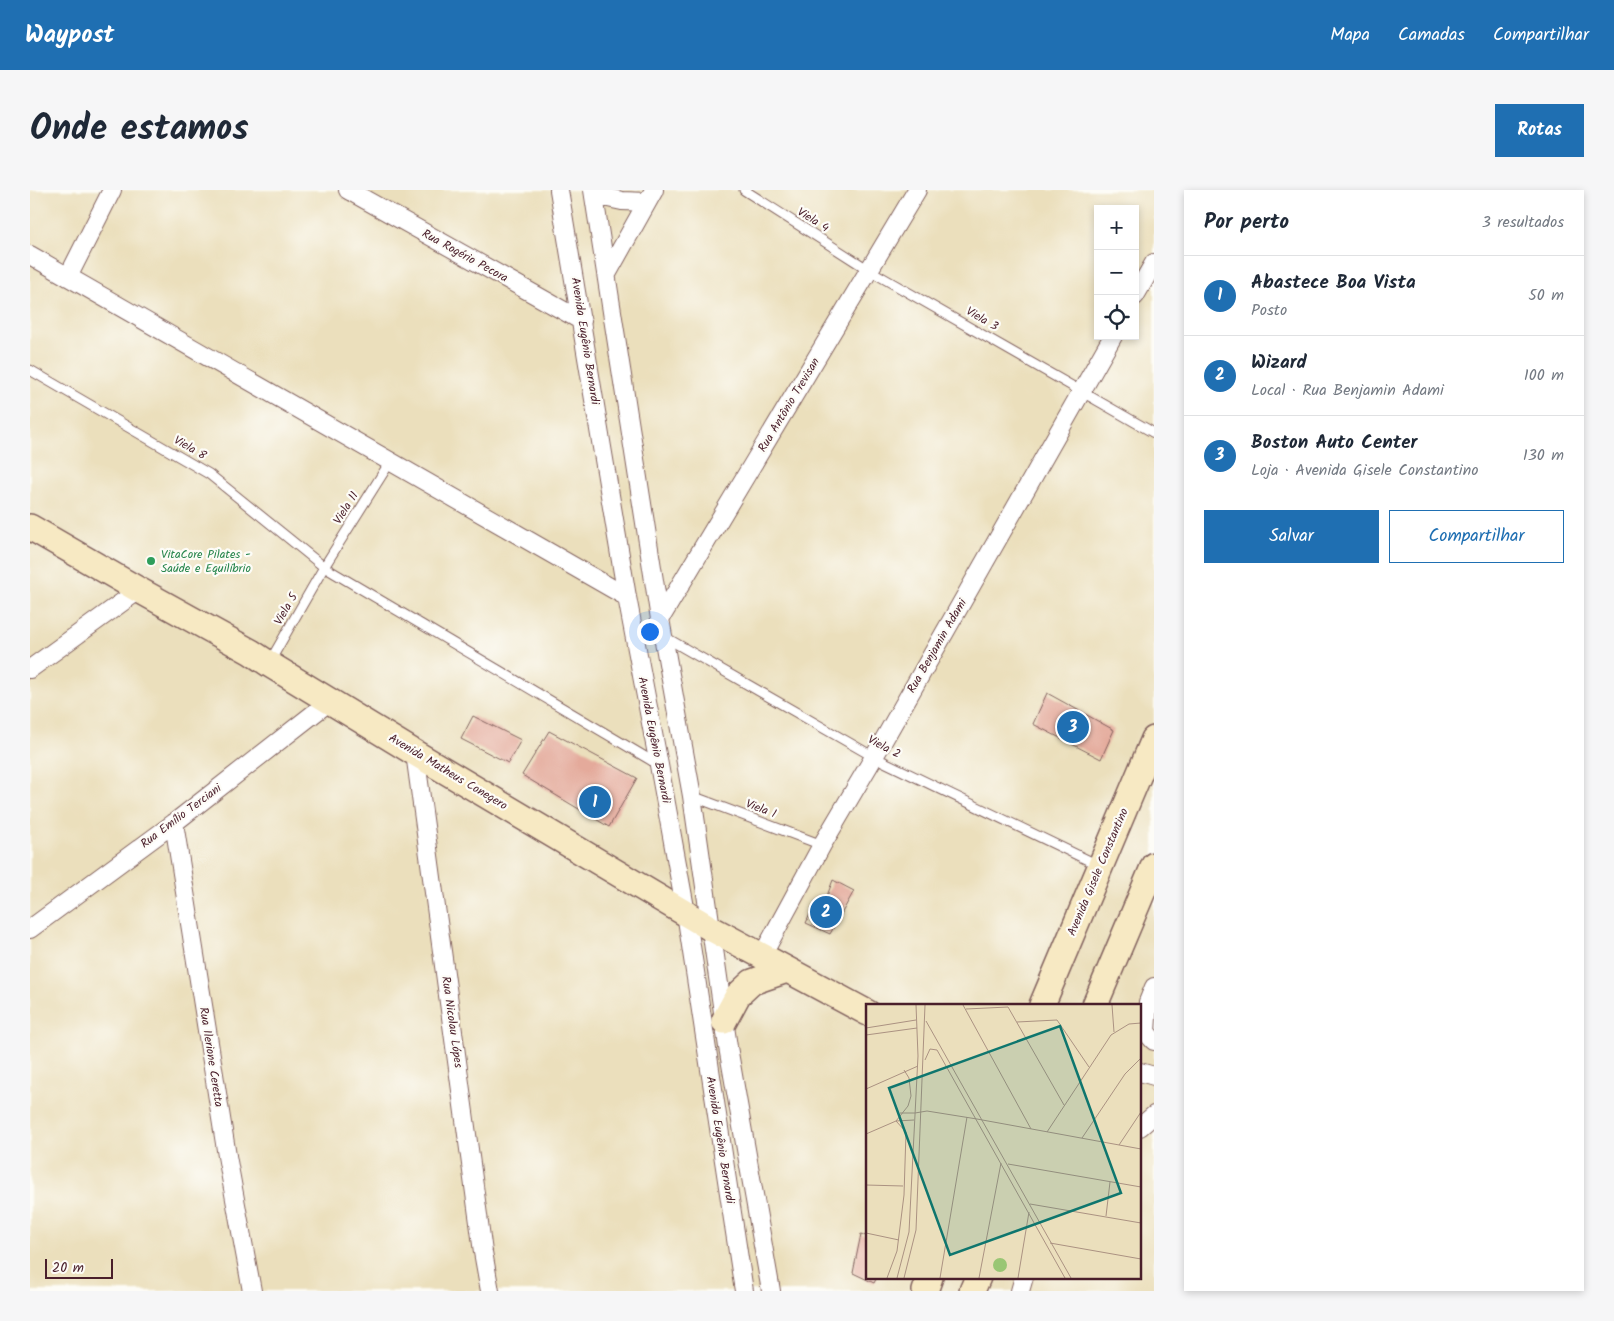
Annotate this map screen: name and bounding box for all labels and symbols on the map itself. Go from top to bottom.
street label: Viela 4 [793,203,833,237]
street label: Rua Rogério Pecora [418,224,512,288]
street label: Avenida Eugênio Bernardi [566,276,605,407]
street label: Viela 3 [962,302,1002,336]
street label: Rua Antônio Trevisan [753,354,825,456]
street label: Viela 8 [170,431,211,465]
street label: Viela 11 [329,488,364,528]
place label: VitaCore Pilates - Saúde e Equilíbrio [161,545,251,578]
marker: VitaCore Pilates - Saúde e Equilíbrio [145,555,157,567]
street label: Viela 5 [269,588,304,629]
street label: Rua Benjamin Adami [902,594,972,697]
your location [637,619,663,645]
street label: Avenida Eugênio Bernardi [632,675,676,806]
pin: 3 [1057,708,1089,746]
street label: Avenida Matheus Conegero [385,729,511,815]
street label: Viela 2 [864,730,904,764]
street label: Rua Emílio Terciani [136,778,227,853]
pin: 1 [579,783,611,821]
street label: Viela 1 [743,794,779,824]
street label: Avenida Gisele Constantino [1062,805,1134,939]
pin: 2 [810,893,842,931]
street label: Rua Nicolau Lópes [436,975,468,1069]
inset map [866,1004,1142,1278]
street label: Rua Ilerione Ceretta [194,1006,228,1109]
street label: Avenida Eugênio Bernardi [701,1075,740,1206]
scale bar [45,1256,112,1279]

